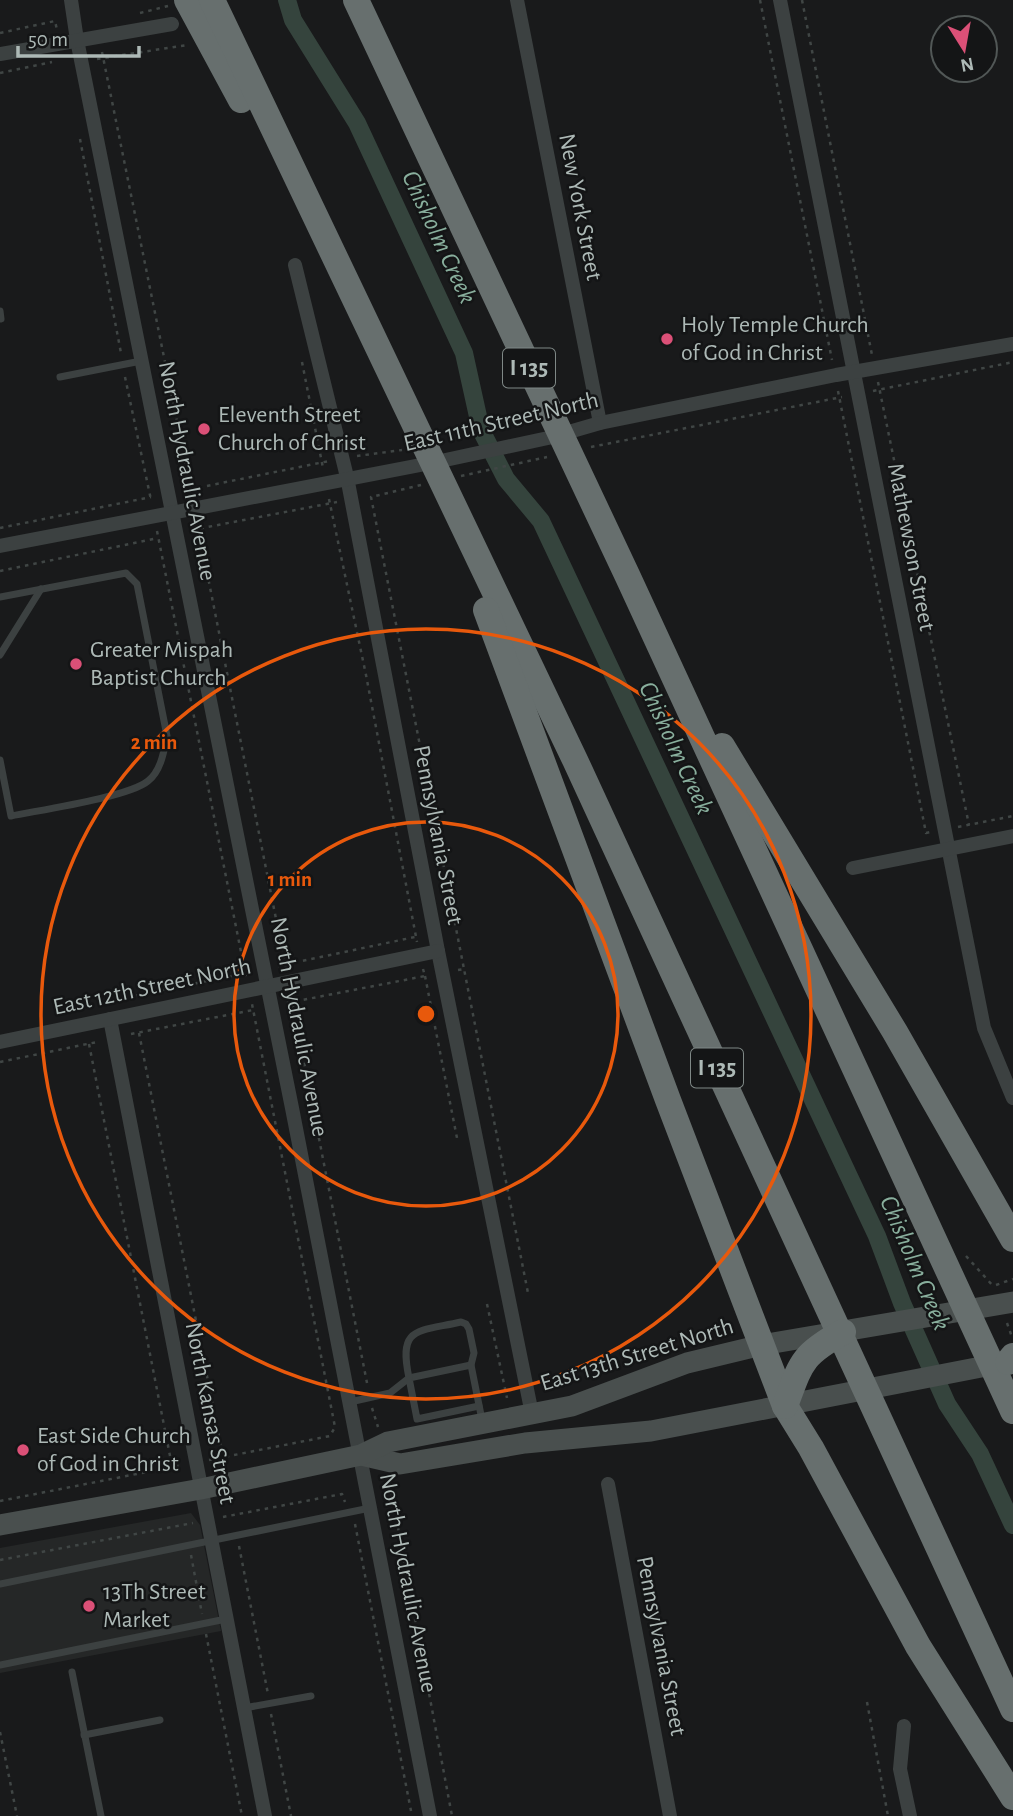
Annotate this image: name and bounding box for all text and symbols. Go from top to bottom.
scale bar [18,14,138,58]
north arrow [929,14,999,84]
text: 50 m [28,29,68,50]
text: N [959,54,975,75]
street label: New York Street [554,132,606,283]
water label: Chisholm Creek [397,167,481,307]
place label: Holy Temple Church of God in Christ [681,313,869,365]
marker: Holy Temple Church of God in Christ [659,331,675,347]
road number: I 135 [503,348,555,388]
street label: North Hydraulic Avenue [154,359,220,583]
street label: East 11th Street North [401,388,601,456]
place label: Eleventh Street Church of Christ [218,403,366,455]
marker: Eleventh Street Church of Christ [196,421,212,437]
street label: Mathewson Street [883,461,939,633]
place label: Greater Mispah Baptist Church [90,638,233,690]
marker: Greater Mispah Baptist Church [68,656,84,672]
water label: Chisholm Creek [634,678,718,818]
text: 2 min [131,732,177,753]
street label: Pennsylvania Street [409,743,467,927]
text: 1 min [268,869,312,890]
street label: North Hydraulic Avenue [266,915,332,1139]
street label: East 12th Street North [51,954,253,1020]
centre of rings [414,1002,438,1026]
road number: I 135 [691,1049,743,1088]
water label: Chisholm Creek [875,1192,955,1334]
street label: East 13th Street North [538,1314,736,1396]
street label: North Kansas Street [181,1320,239,1506]
place label: East Side Church of God in Christ [37,1424,191,1476]
marker: East Side Church of God in Christ [15,1442,31,1458]
street label: North Hydraulic Avenue [375,1471,441,1695]
street label: Pennsylvania Street [632,1554,690,1738]
place label: 13Th Street Market [103,1580,206,1632]
marker: 13Th Street Market [81,1598,97,1614]

